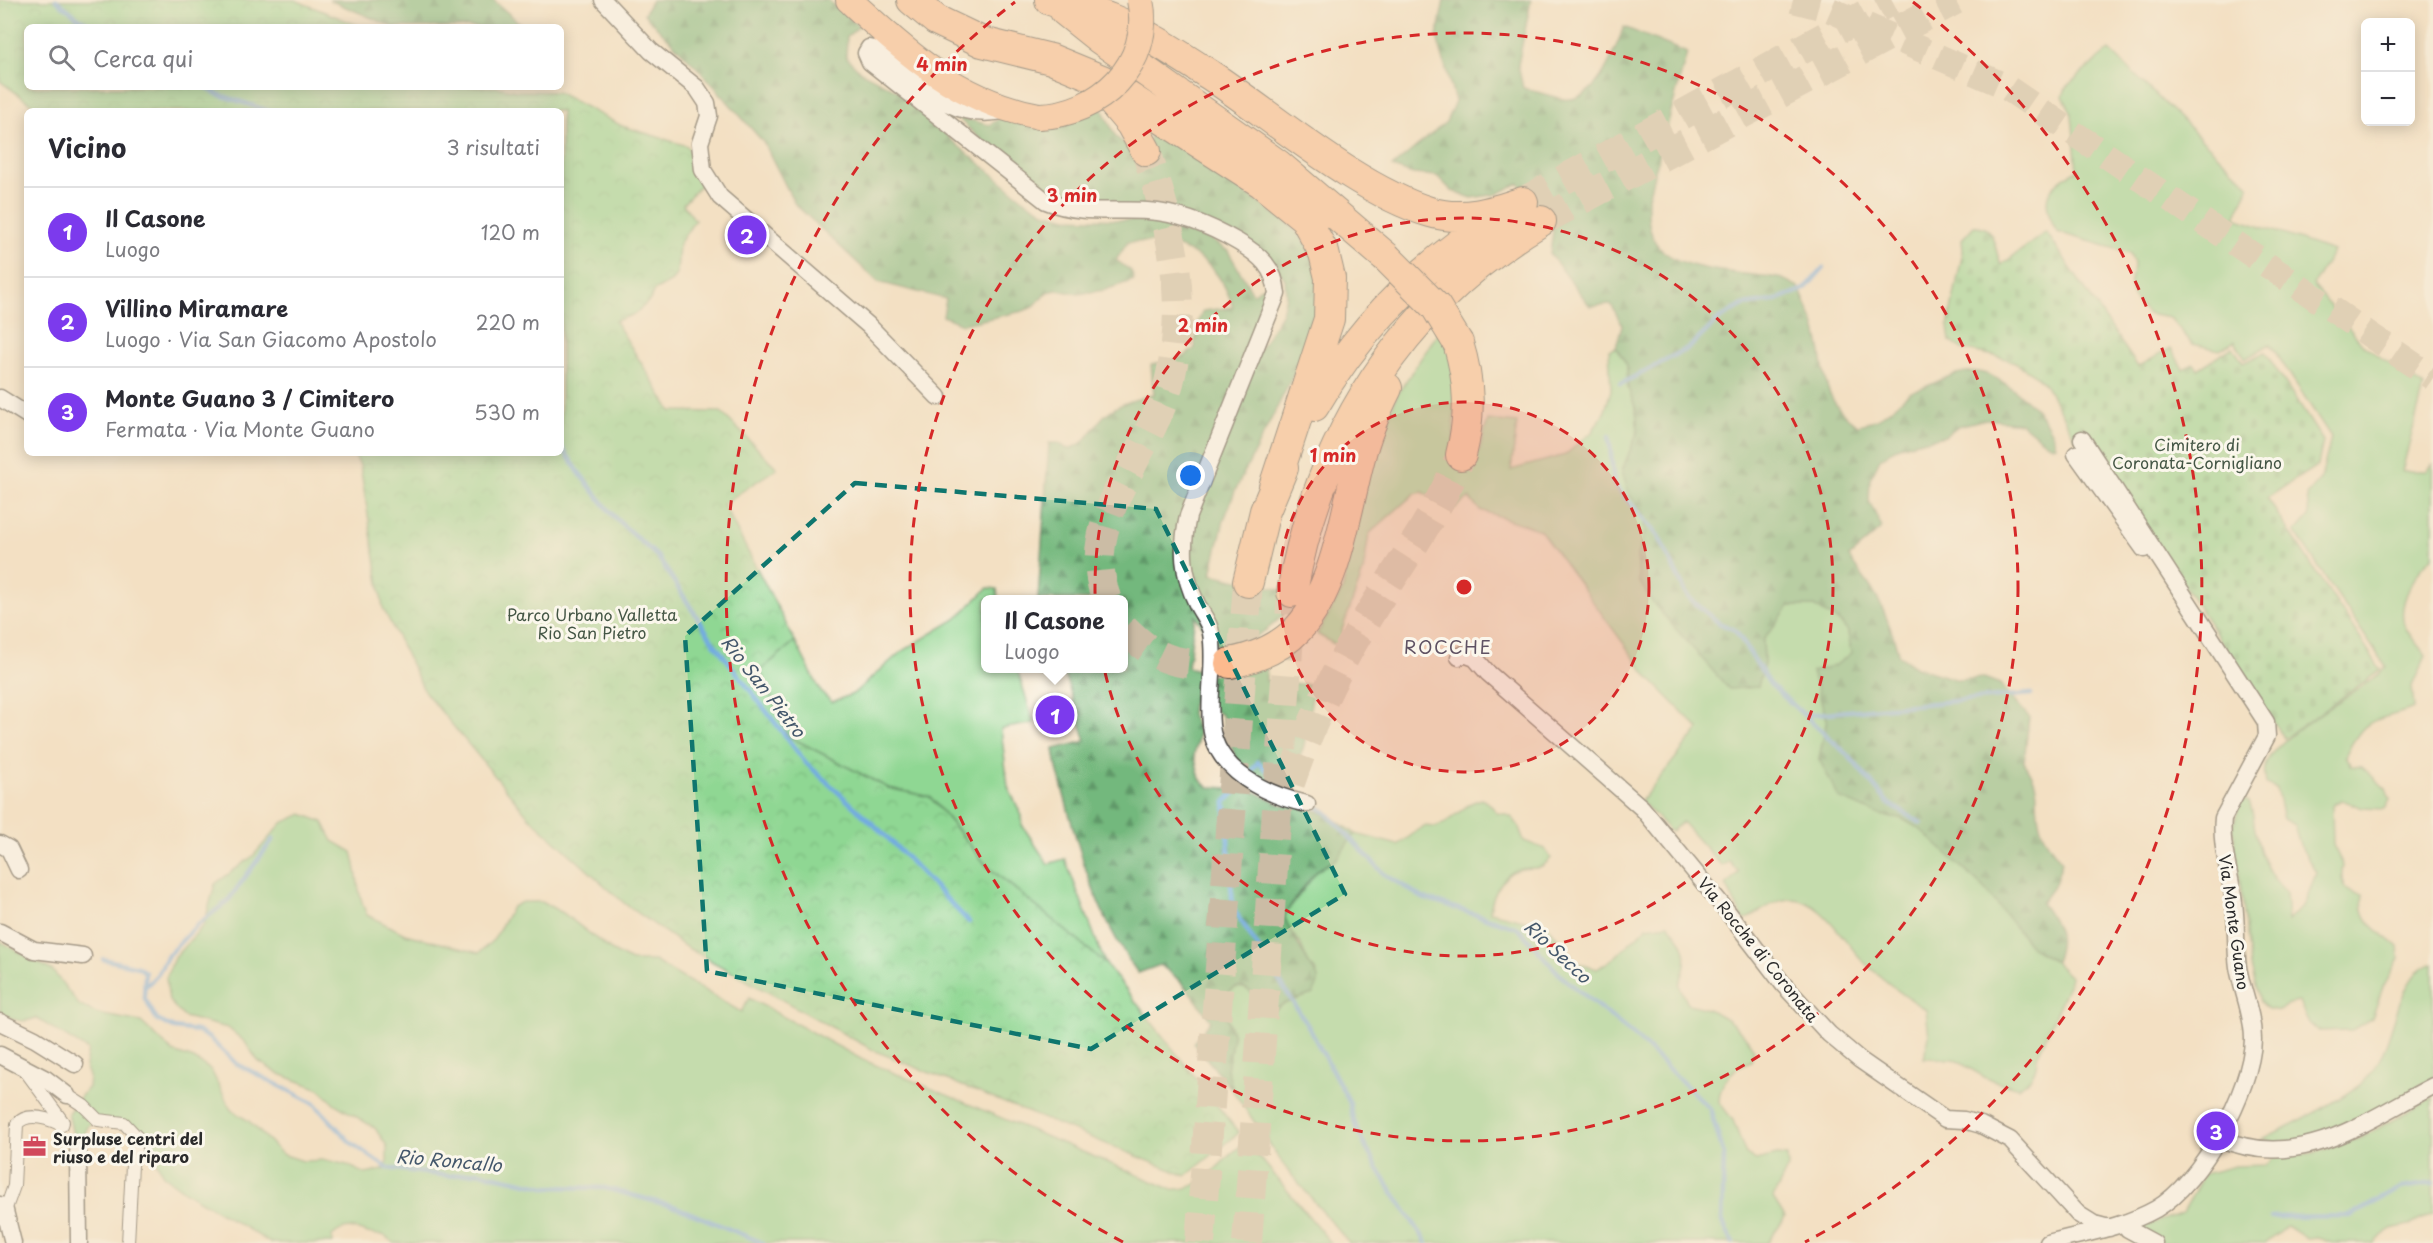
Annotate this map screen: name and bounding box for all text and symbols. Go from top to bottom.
map controls [2361,18,2415,126]
button: + [2361,18,2415,72]
search box [24,24,564,90]
icon: search [45,41,78,74]
text: Cerca qui [93,41,193,74]
text: 4 min [916,50,968,77]
button: − [2361,72,2415,126]
text: Vicino [48,128,126,167]
text: 3 risultati [446,132,540,162]
text: 3 min [1047,181,1097,208]
text: Il Casone [105,201,205,234]
pin: 2 [728,212,766,258]
text: 1 [63,217,72,247]
text: 120 m [481,217,540,247]
text: Luogo [105,234,160,264]
text: Villino Miramare [105,291,288,324]
text: 2 [60,307,75,337]
text: 220 m [476,307,540,337]
text: 2 min [1178,311,1228,338]
text: Luogo · Via San Giacomo Apostolo [105,324,437,354]
text: Monte Guano 3 / Cimitero [105,381,394,414]
text: 3 [61,397,74,427]
text: 530 m [474,397,540,427]
text: Fermata · Via Monte Guano [105,414,375,444]
park label: Cimitero di Coronata-Cornigliano [2112,432,2282,474]
text: 1 min [1310,441,1356,468]
your location [1176,461,1205,490]
centre of rings [1454,577,1474,597]
popup [981,595,1128,673]
park label: Parco Urbano Valletta Rio San Pietro [507,602,677,644]
text: Il Casone [1004,603,1105,636]
water label: Rio San Pietro [716,629,813,743]
district label: ROCCHE [1404,633,1492,660]
text: Luogo [1004,636,1060,666]
pin: 1 [1036,692,1074,738]
street label: Via Monte Guano [2214,853,2256,991]
street label: Via Rocche di Coronata [1693,871,1825,1027]
water label: Rio Secco [1519,913,1598,990]
pin: 3 [2196,1108,2236,1154]
place label: Surpluse centri del riuso e del riparo [53,1126,203,1168]
office icon: Surpluse centri del riuso e del riparo [22,1134,48,1160]
water label: Rio Roncallo [395,1142,504,1178]

